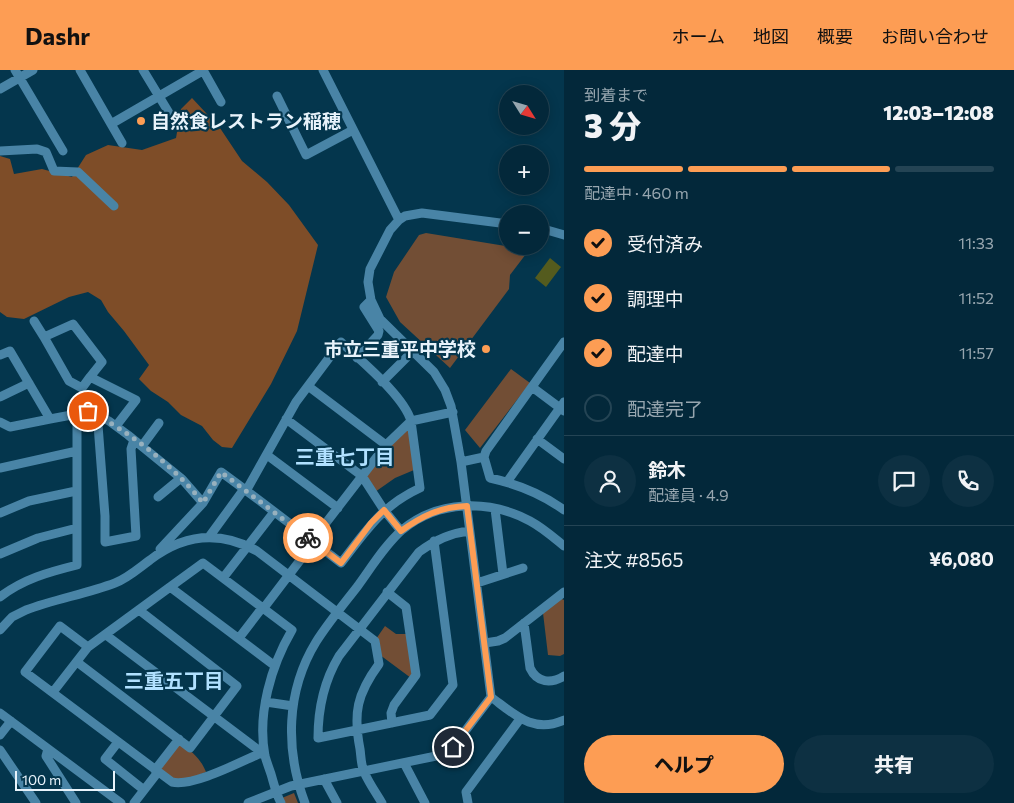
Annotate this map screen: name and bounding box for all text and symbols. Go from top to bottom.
text: Dashr [25,21,90,50]
text: ホーム [672,25,725,47]
text: 地図 [753,25,789,47]
text: 概要 [817,25,853,47]
text: お問い合わせ [881,25,989,47]
north arrow [499,85,549,135]
map controls [499,85,549,255]
text: 到着まで [584,85,648,104]
text: 12:03–12:08 [883,101,994,124]
text: 3 分 [584,105,641,145]
place label: 自然食レストラン稲穂 [151,109,341,132]
marker: 自然食レストラン稲穂 [135,115,147,127]
button: + [499,145,549,195]
text: 配達中 · 460 m [584,183,689,202]
button: − [499,205,549,255]
icon: check [584,229,612,257]
text: 受付済み [627,232,703,255]
text: 11:33 [958,233,994,252]
icon: check [584,284,612,312]
text: 調理中 [627,287,684,310]
text: 11:52 [958,288,994,307]
place label: 市立三重平中学校 [324,337,476,360]
icon: check [584,339,612,367]
text: 配達中 [627,342,684,365]
marker: 市立三重平中学校 [480,343,492,355]
text: 11:57 [959,343,994,362]
pin [67,390,109,432]
icon: bag [74,397,102,425]
text: 配達完了 [627,397,703,420]
district label: 三重七丁目 [295,444,395,468]
button: person [584,455,636,507]
button: chat [878,455,930,507]
button: phone [942,455,994,507]
text: 鈴木 [648,458,686,481]
text: 配達員 · 4.9 [648,485,729,504]
courier [283,513,333,563]
icon: bike [294,524,322,552]
text: ¥6,080 [929,547,994,570]
text: 注文 #8565 [584,548,684,571]
district label: 三重五丁目 [124,668,224,692]
pin [432,726,474,768]
icon: home [439,733,467,761]
button: ヘルプ [584,735,784,793]
button: 共有 [794,735,994,793]
scale bar [15,768,115,791]
text: 100 m [22,771,61,788]

